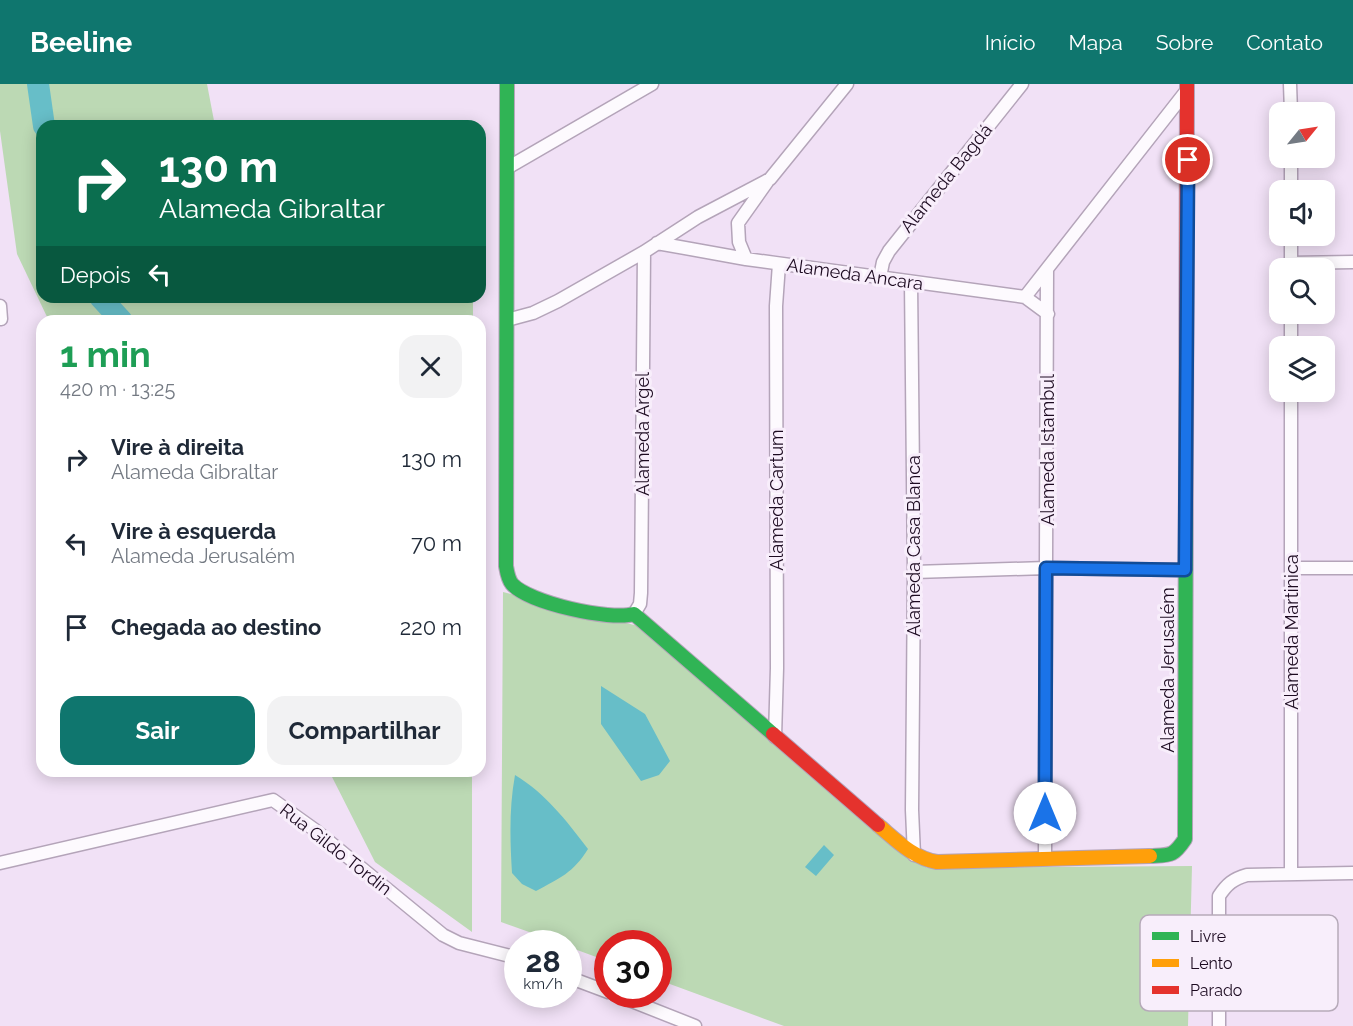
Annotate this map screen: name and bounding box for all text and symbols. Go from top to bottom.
text: Beeline [30,26,132,59]
text: Início [985,30,1035,55]
text: Mapa [1068,30,1123,55]
text: Sobre [1156,30,1213,55]
text: Contato [1246,30,1323,55]
north arrow [1269,102,1335,168]
map controls [1269,102,1335,402]
street label: Alameda Bagdá [896,120,996,236]
pin [1162,134,1213,185]
text: 130 m [159,143,278,192]
icon: arrive [1171,143,1204,176]
icon: right [60,144,138,222]
button: sound [1269,180,1335,246]
text: Alameda Gibraltar [159,193,385,224]
street label: Alameda Ancara [785,254,925,294]
icon: left [143,258,176,291]
button: search [1269,258,1335,324]
text: Depois [60,262,131,288]
text: 1 min [60,333,151,375]
button: close [399,335,462,398]
button: layers [1269,336,1335,402]
street label: Alameda Argel [632,372,653,496]
street label: Alameda Istambul [1037,374,1058,526]
text: 420 m · 13:25 [60,377,175,401]
street label: Alameda Cartum [766,429,787,571]
text: Vire à direita [111,434,244,460]
icon: right [60,443,93,476]
text: 130 m [402,446,462,472]
street label: Alameda Casa Blanca [903,455,924,637]
text: Alameda Gibraltar [111,460,278,484]
text: Vire à esquerda [111,518,276,544]
icon: left [60,527,93,560]
text: 70 m [411,530,462,556]
text: Alameda Jerusalém [111,544,295,568]
street label: Alameda Martinica [1281,554,1302,710]
street label: Alameda Jerusalém [1157,587,1178,753]
icon: arrive [60,611,93,644]
text: Chegada ao destino [111,614,321,640]
text: 220 m [400,614,462,640]
button: Sair [60,696,255,765]
button: Compartilhar [267,696,462,765]
position arrow [1013,781,1077,845]
street label: Rua Gildo Tordin [276,799,396,899]
legend [1140,915,1338,1011]
text: Livre [1190,927,1226,946]
speed limit sign: 30 [594,930,672,1008]
text: 28 [525,944,561,979]
text: Lento [1190,954,1233,973]
text: km/h [523,975,563,993]
text: Parado [1190,981,1242,1000]

